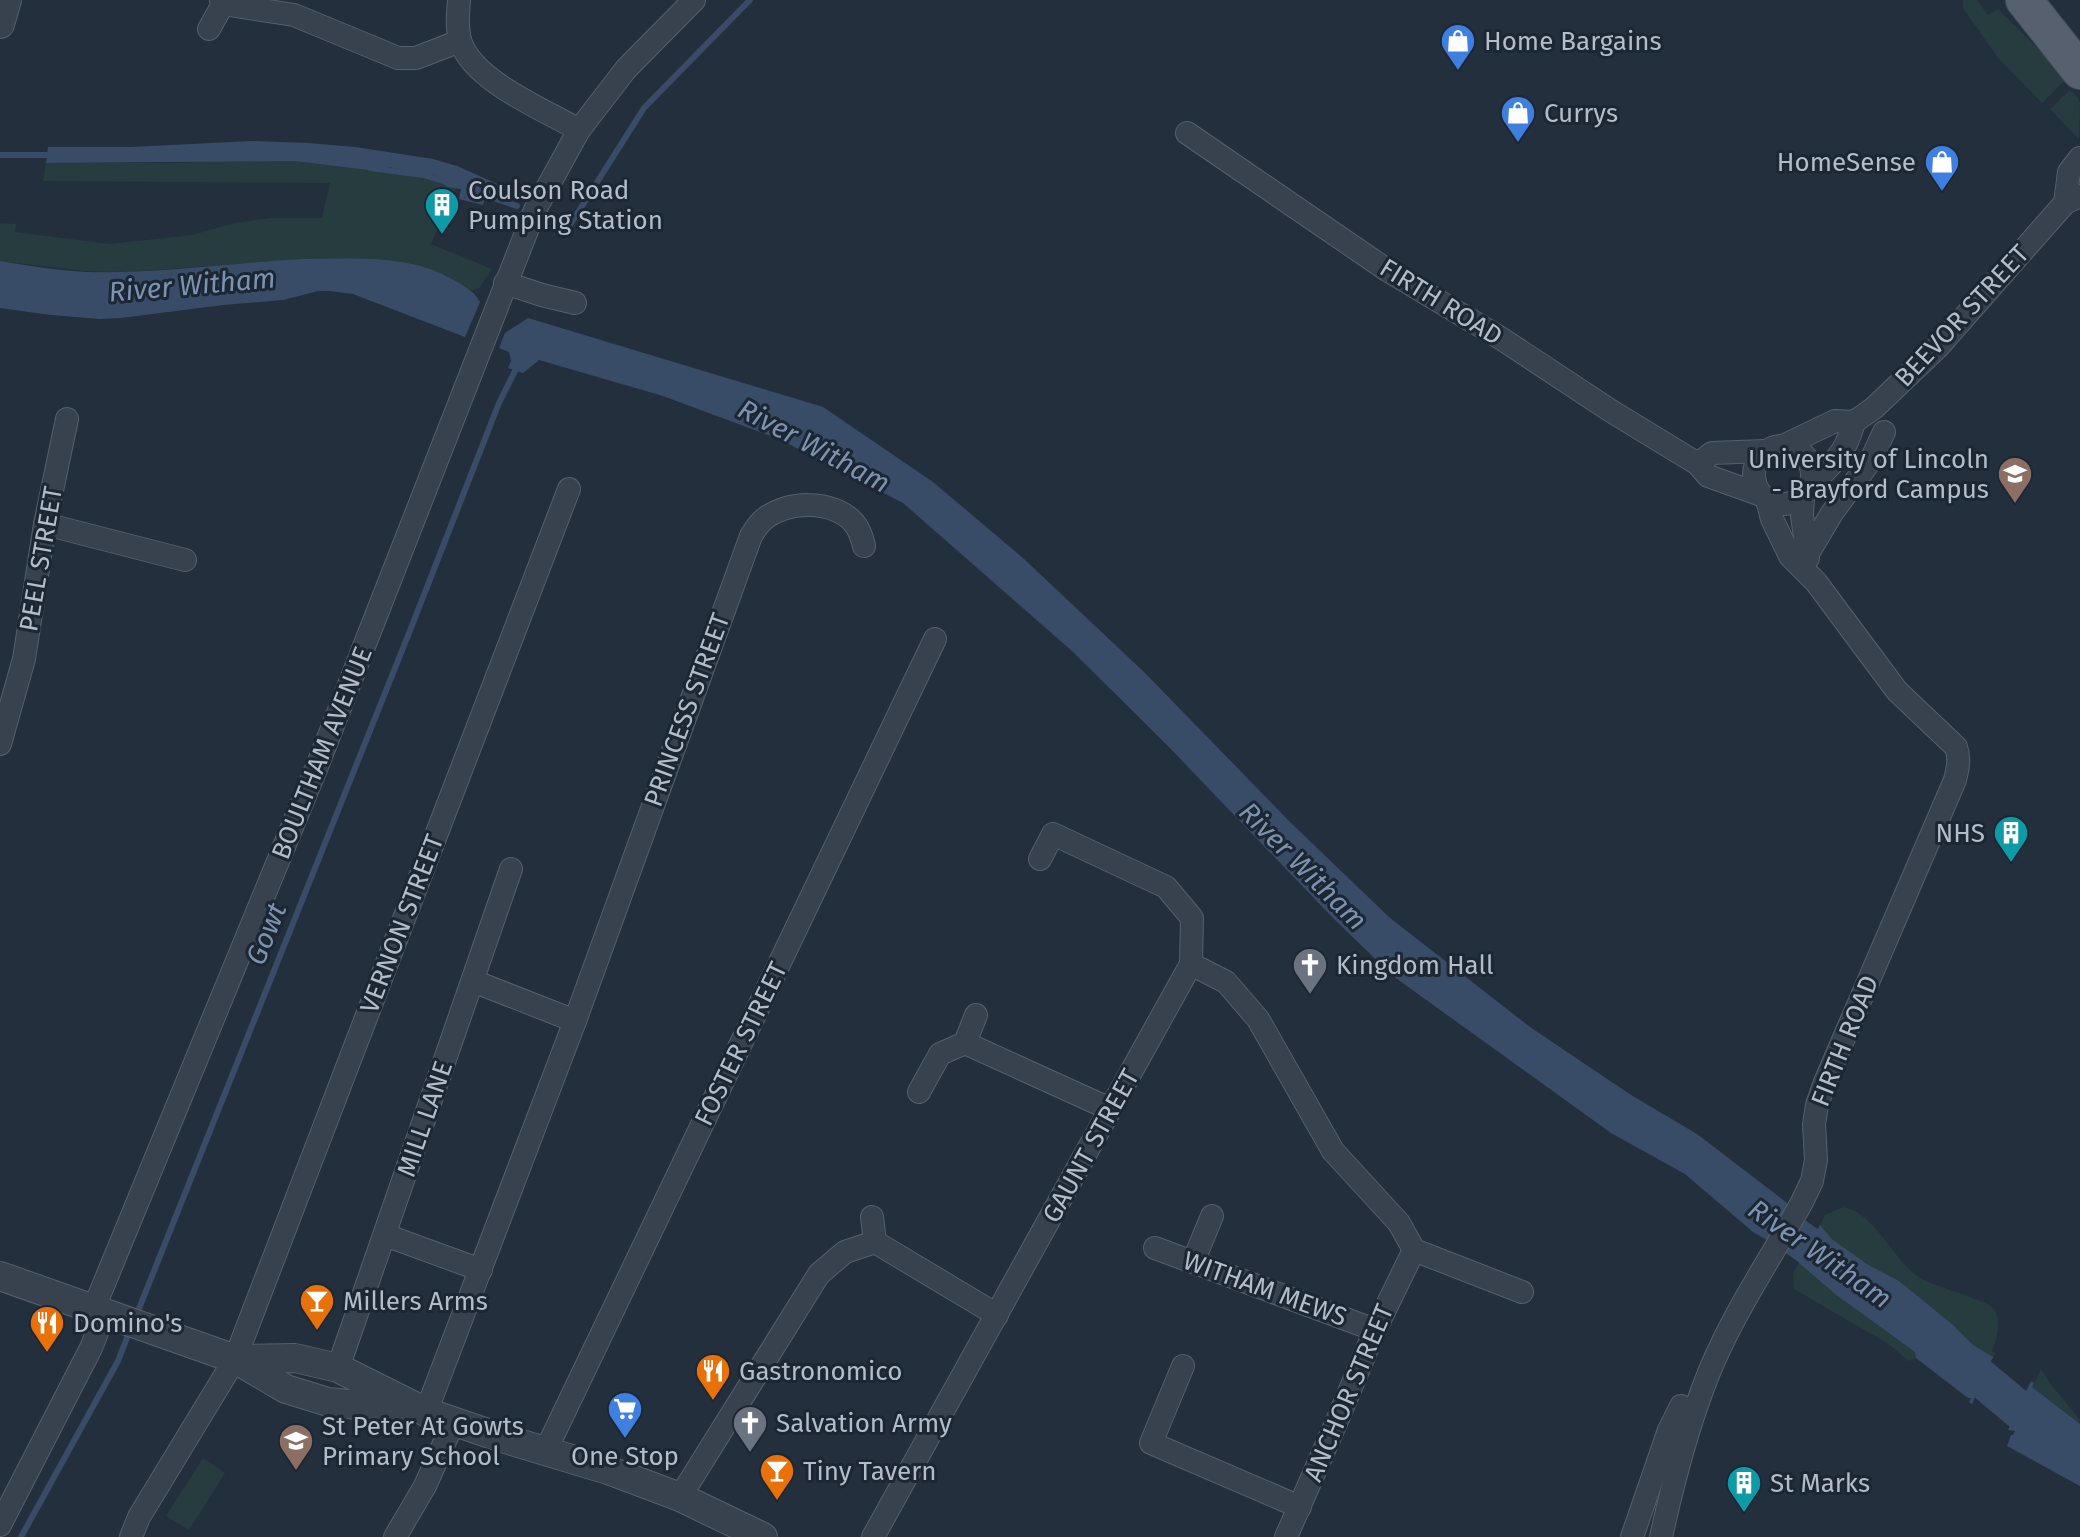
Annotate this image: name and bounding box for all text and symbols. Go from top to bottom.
shop icon: Home Bargains [1439,22,1477,72]
place label: Home Bargains [1484,26,1662,57]
shop icon: Currys [1499,94,1537,144]
place label: Currys [1544,98,1618,129]
shop icon: HomeSense [1923,143,1961,193]
place label: HomeSense [1777,147,1916,178]
place label: Coulson Road Pumping Station [468,175,663,236]
building icon: Coulson Road Pumping Station [423,186,461,236]
street label: BEEVOR STREET [1888,238,2036,393]
street label: FIRTH ROAD [1374,252,1508,352]
water label: River Witham [107,261,277,309]
water label: River Witham [732,392,896,500]
place label: University of Lincoln - Brayford Campus [1748,444,1989,505]
school or university icon: University of Lincoln - Brayford Campus [1996,455,2034,505]
street label: PEEL STREET [13,483,69,634]
street label: PRINCESS STREET [638,609,737,811]
street label: BOULTHAM AVENUE [265,642,379,864]
water label: River Witham [1232,795,1374,937]
building icon: NHS [1992,814,2030,864]
place label: NHS [1935,818,1985,849]
street label: VERNON STREET [354,830,450,1018]
water label: Gowt [239,898,293,970]
church icon: Kingdom Hall [1291,946,1329,996]
place label: Kingdom Hall [1336,950,1494,981]
street label: FOSTER STREET [688,957,794,1131]
street label: FIRTH ROAD [1805,971,1885,1111]
street label: MILL LANE [391,1057,459,1181]
street label: GAUNT STREET [1036,1063,1146,1228]
water label: River Witham [1742,1193,1898,1315]
street label: WITHAM MEWS [1179,1245,1351,1333]
bar icon: Millers Arms [298,1282,336,1332]
place label: Millers Arms [343,1286,488,1317]
street label: ANCHOR STREET [1298,1299,1401,1486]
restaurant icon: Domino's [28,1304,66,1354]
place label: Domino's [73,1308,182,1339]
restaurant icon: Gastronomico [694,1352,732,1402]
place label: Gastronomico [739,1356,902,1387]
supermarket icon: One Stop [606,1390,644,1440]
church icon: Salvation Army [731,1404,769,1454]
place label: Salvation Army [776,1408,952,1439]
place label: St Peter At Gowts Primary School [322,1411,524,1472]
school or university icon: St Peter At Gowts Primary School [277,1422,315,1472]
place label: One Stop [571,1441,679,1472]
bar icon: Tiny Tavern [758,1452,796,1502]
place label: Tiny Tavern [803,1456,937,1487]
building icon: St Marks [1725,1464,1763,1514]
place label: St Marks [1770,1468,1870,1499]

